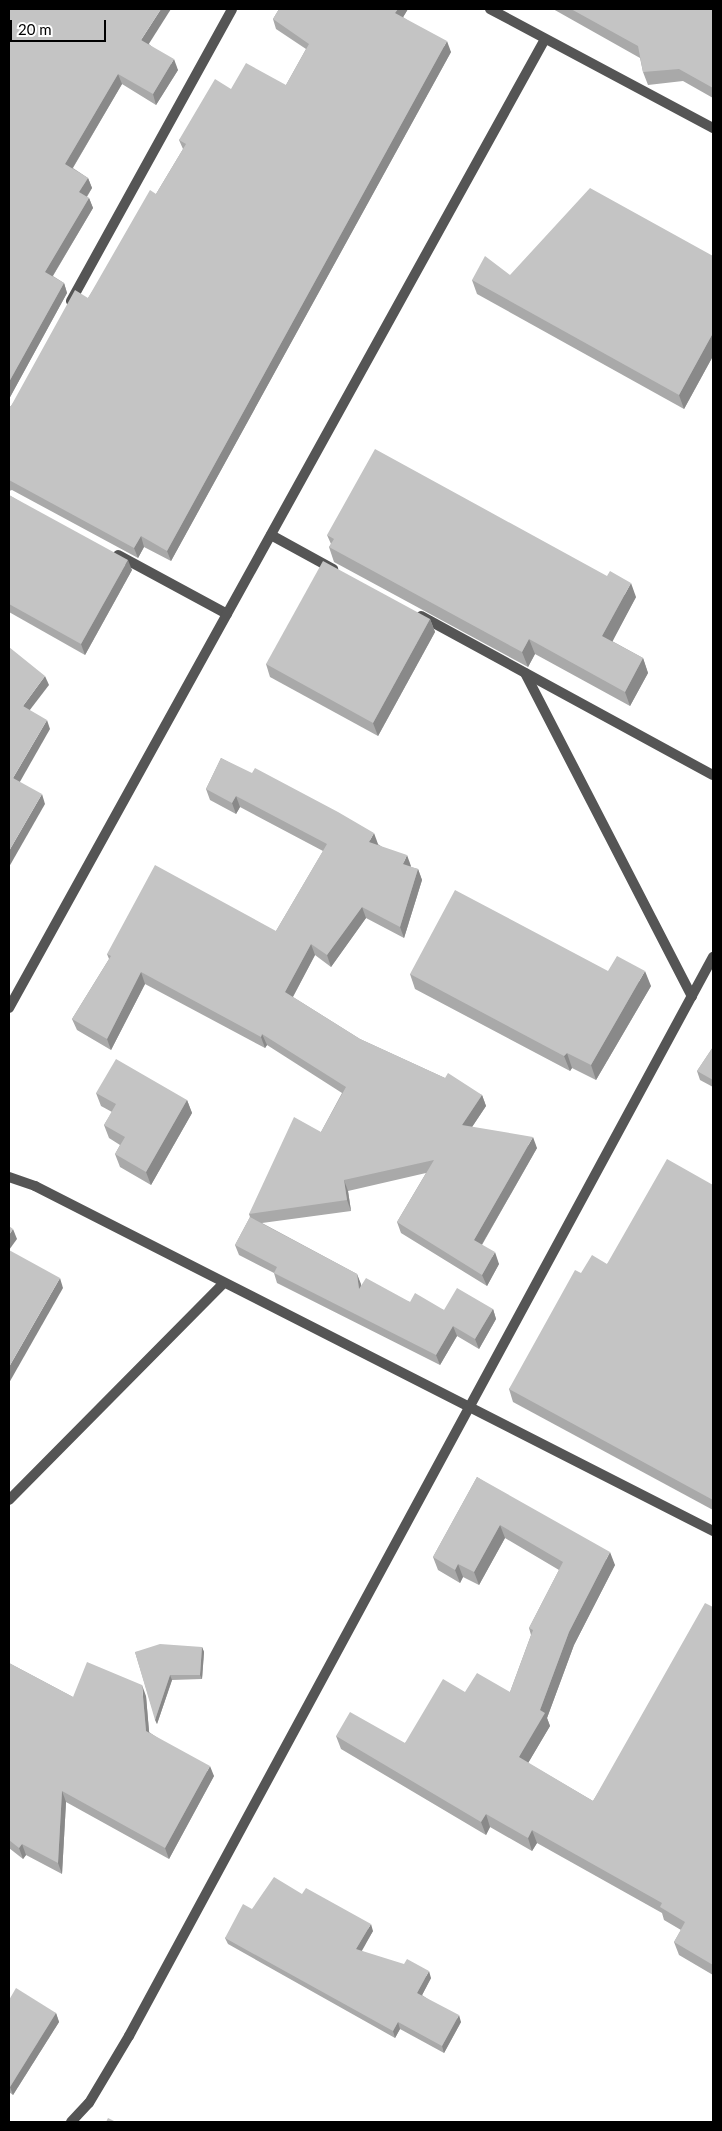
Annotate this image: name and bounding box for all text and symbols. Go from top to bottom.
scale bar [12,10,109,42]
text: 20 m [18,20,52,38]

